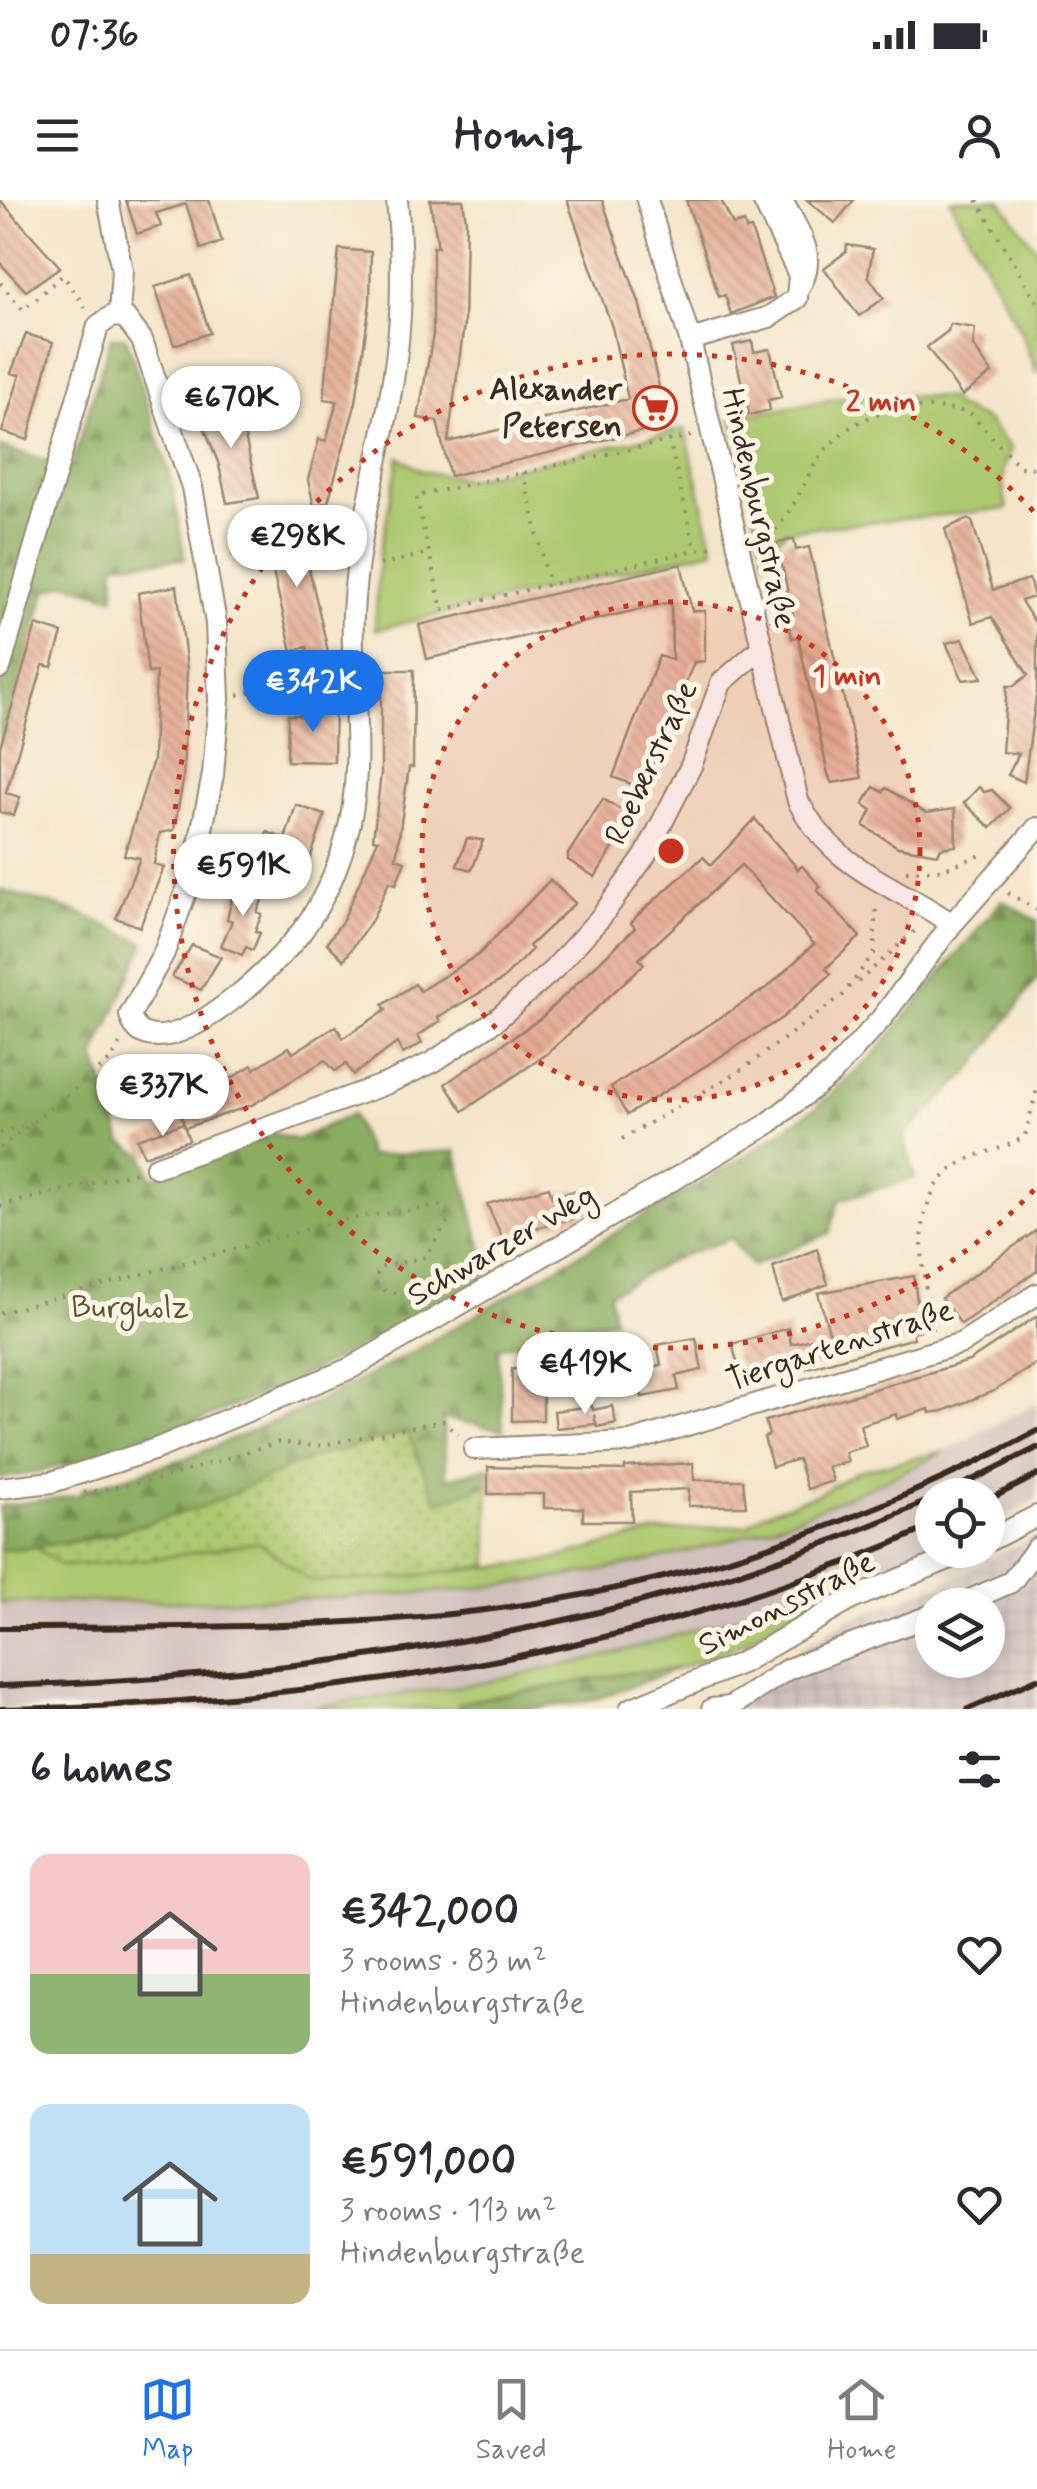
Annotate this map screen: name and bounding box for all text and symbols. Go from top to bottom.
text: 07:36 [50,11,139,60]
text: Homiq [454,106,583,165]
icon: menu [30,108,85,163]
icon: person [952,108,1007,163]
pin: €670K [161,366,301,451]
place label: Alexander Petersen [489,369,623,448]
text: €670K [183,377,279,419]
text: 2 min [846,383,916,422]
street label: Hindenburgstraße [710,384,806,632]
supermarket icon: Alexander Petersen [632,385,678,431]
pin: €298K [227,505,367,590]
text: €298K [249,516,345,558]
pin: €342K [243,650,383,735]
text: 1 min [812,657,882,696]
text: €342K [265,661,361,703]
street label: Roeberstraße [596,674,708,852]
centre of rings [653,833,689,869]
pin: €591K [173,834,313,919]
text: €591K [196,845,290,887]
pin: €337K [93,1054,233,1139]
text: €337K [118,1065,208,1107]
street label: Schwarzer Weg [400,1175,605,1319]
park label: Burgholz [71,1287,189,1331]
street label: Tiergartenstraße [721,1289,960,1404]
pin: €419K [515,1332,655,1417]
text: €419K [539,1343,631,1385]
map controls [915,1478,1005,1678]
button: locate [915,1478,1005,1568]
street label: Simonsstraße [691,1541,883,1667]
button: layers [915,1588,1005,1678]
text: 6 homes [30,1742,173,1797]
icon: filters [952,1742,1007,1797]
text: €342,000 [340,1885,519,1940]
icon: home [110,1894,230,2014]
icon: heart [952,1927,1007,1982]
text: 3 rooms · 83 m² [340,1940,547,1982]
text: Hindenburgstraße [340,1982,585,2024]
text: €591,000 [340,2135,516,2190]
icon: home [110,2144,230,2264]
icon: heart [952,2177,1007,2232]
text: 3 rooms · 113 m² [340,2190,556,2232]
text: Hindenburgstraße [340,2232,585,2274]
tab: Map [140,2372,195,2469]
tab: Saved [476,2372,547,2469]
tab: Home [827,2372,897,2469]

